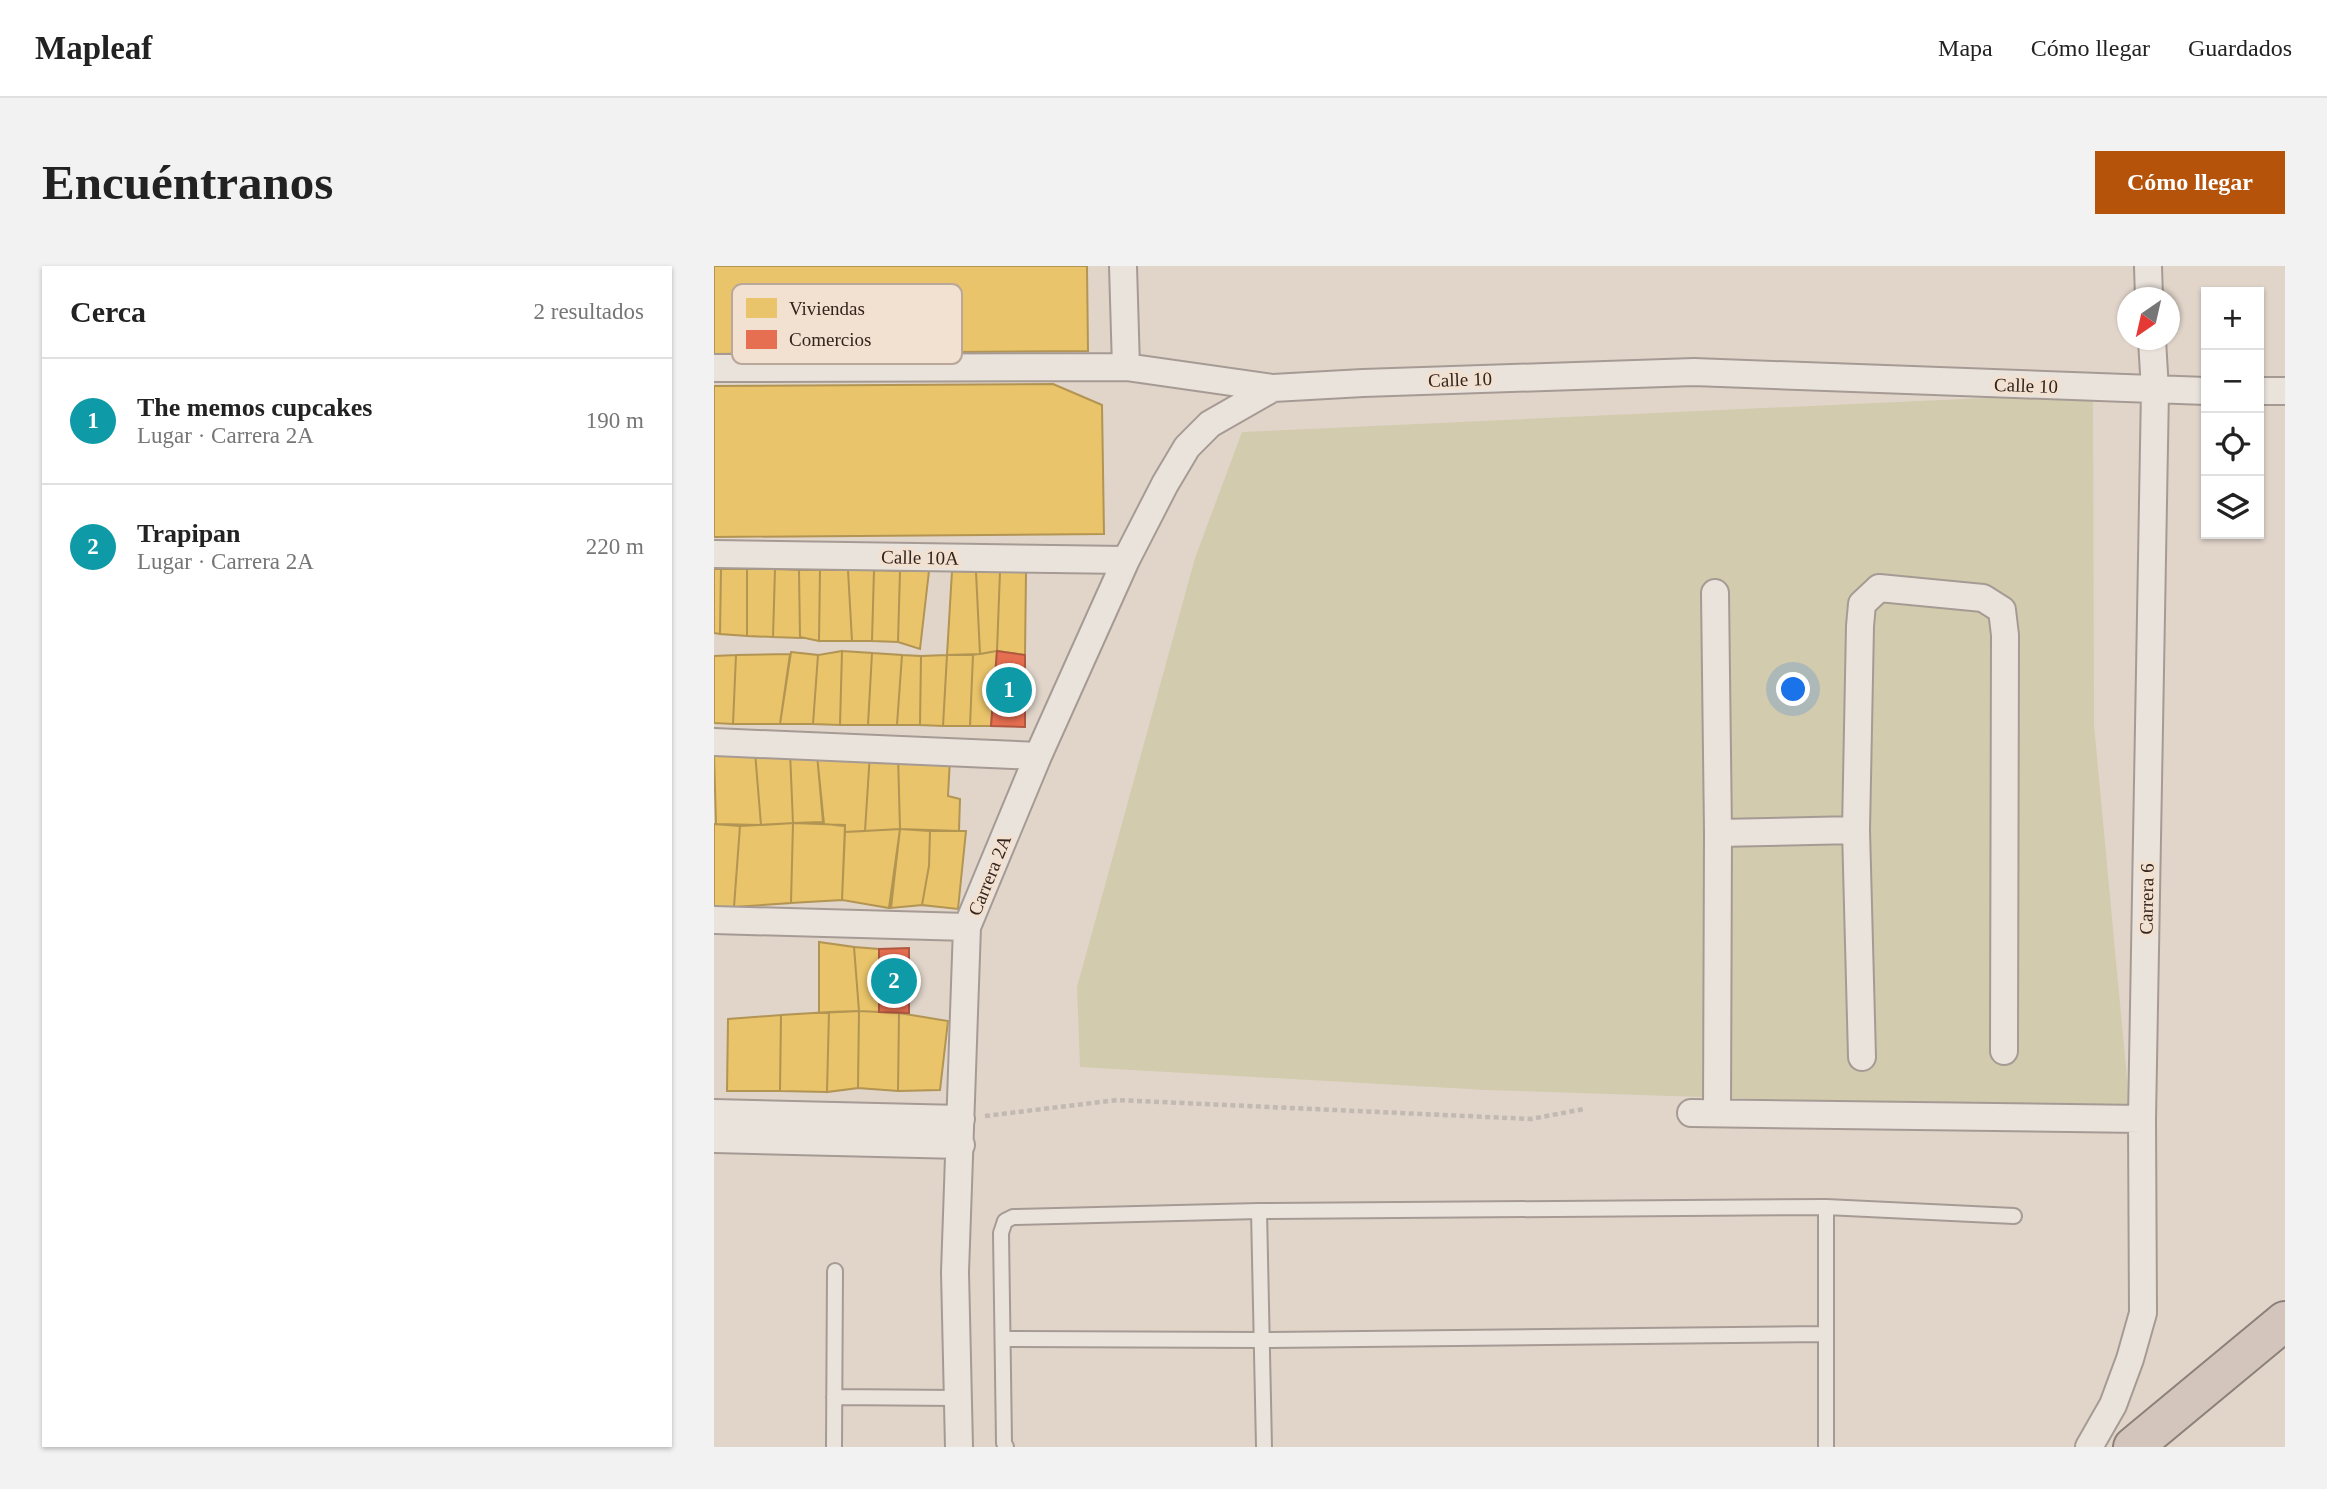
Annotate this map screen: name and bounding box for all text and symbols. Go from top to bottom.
text: Mapleaf [35,30,152,66]
text: Mapa [1938,35,1993,61]
text: Cómo llegar [2031,35,2150,61]
text: Guardados [2188,35,2292,61]
button: Cómo llegar [2095,151,2285,214]
text: Encuéntranos [42,155,333,210]
legend [732,284,962,364]
north arrow [2117,287,2180,350]
map controls [2201,287,2264,539]
button: + [2201,287,2264,350]
text: Cerca [70,295,146,328]
text: Viviendas [789,298,865,319]
text: 2 resultados [533,299,644,324]
text: Comercios [789,329,871,350]
button: − [2201,350,2264,413]
street label: Calle 10 [1428,368,1492,391]
street label: Calle 10 [1994,374,2058,397]
text: The memos cupcakes [137,393,372,422]
text: 1 [87,408,99,433]
text: 190 m [586,408,644,433]
button: locate [2201,413,2264,476]
text: Lugar · Carrera 2A [137,423,314,448]
button: layers [2201,476,2264,539]
text: Trapipan [137,519,241,548]
text: 2 [87,534,99,559]
text: 220 m [586,534,644,559]
street label: Calle 10A [881,546,959,569]
text: Lugar · Carrera 2A [137,549,314,574]
pin: 1 [986,664,1032,716]
your location [1776,672,1810,706]
street label: Carrera 2A [964,832,1015,918]
street label: Carrera 6 [2135,863,2158,935]
pin: 2 [871,955,917,1007]

